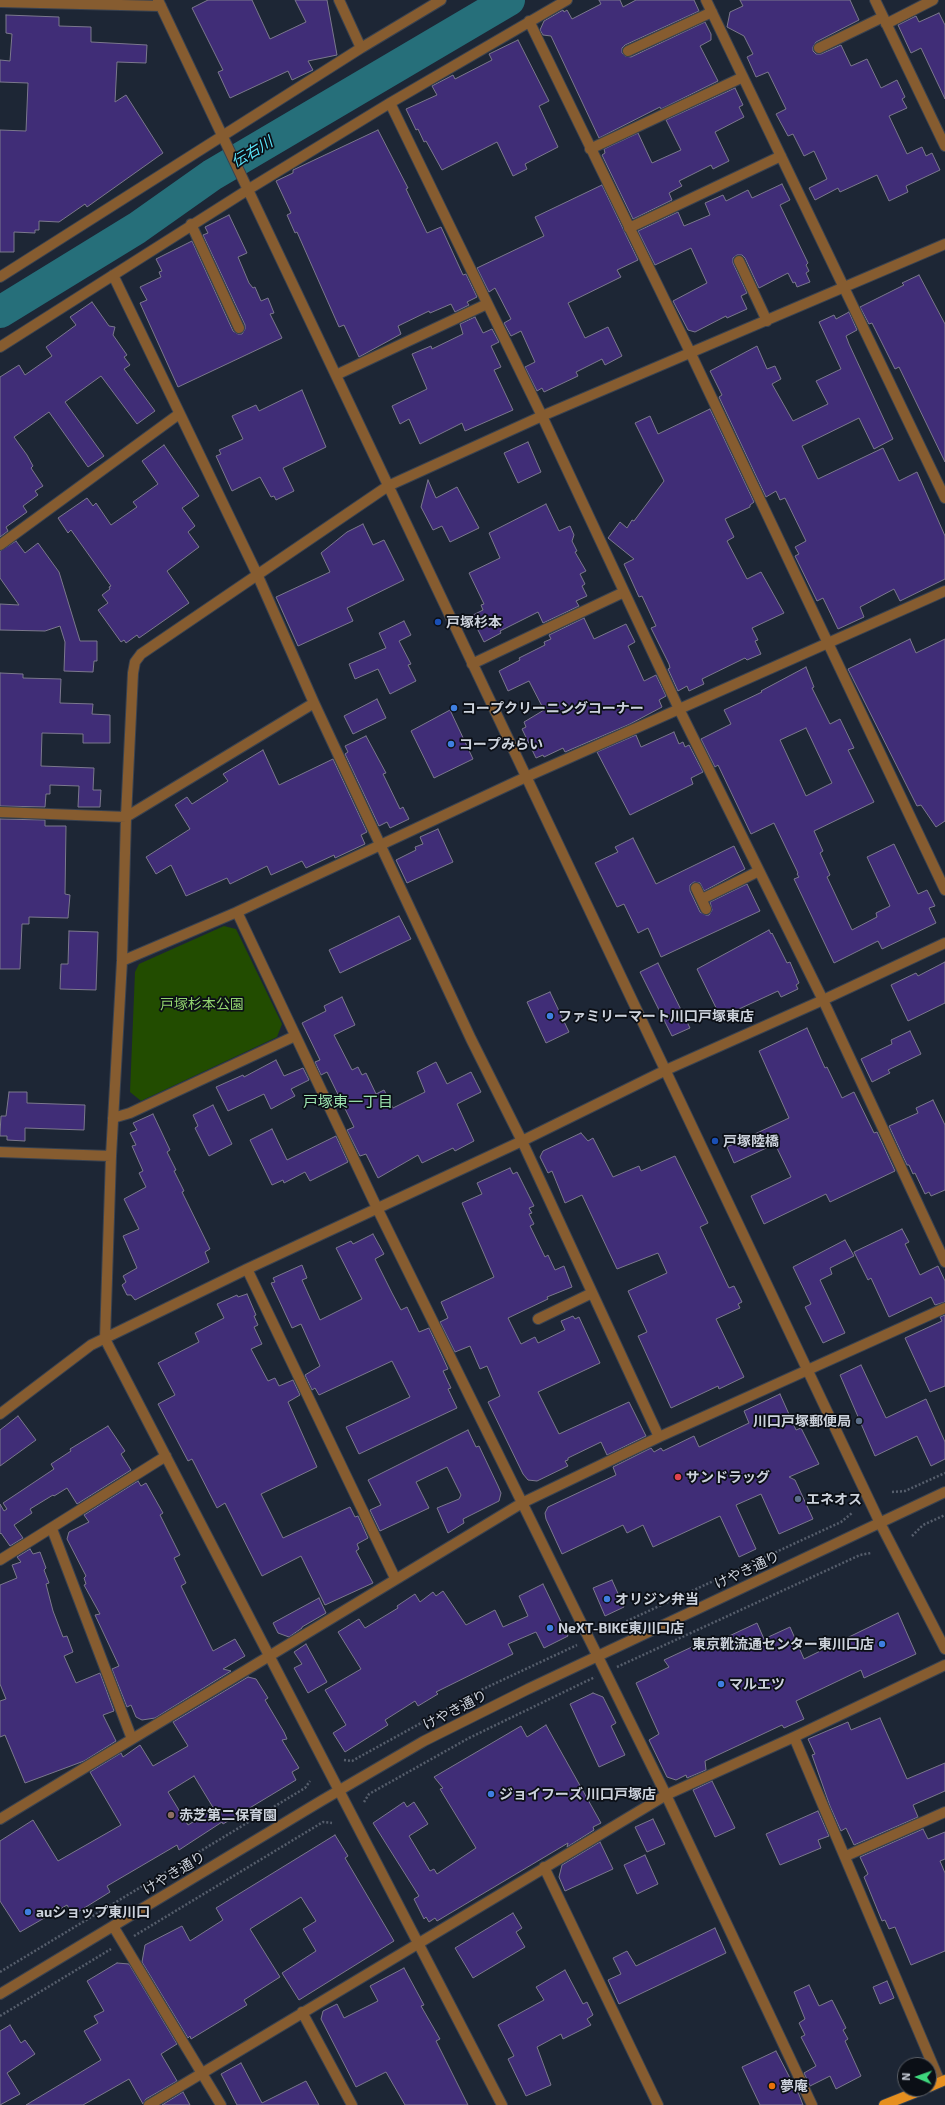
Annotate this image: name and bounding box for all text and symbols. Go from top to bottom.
water label: 伝右川 [228,133,276,171]
place label: 戸塚杉本 [446,614,502,630]
marker: 戸塚杉本 [433,617,443,627]
place label: コープクリーニングコーナー [462,700,644,716]
marker: コープクリーニングコーナー [449,703,459,713]
place label: コープみらい [459,736,543,752]
marker: コープみらい [446,739,456,749]
park label: 戸塚杉本公園 [160,996,244,1012]
place label: ファミリーマート川口戸塚東店 [558,1008,754,1024]
marker: ファミリーマート川口戸塚東店 [545,1011,555,1021]
district label: 戸塚東一丁目 [303,1093,393,1111]
place label: 戸塚陸橋 [723,1133,779,1149]
marker: 戸塚陸橋 [710,1136,720,1146]
place label: 川口戸塚郵便局 [753,1413,851,1429]
marker: 川口戸塚郵便局 [854,1416,864,1426]
place label: サンドラッグ [686,1469,770,1485]
marker: サンドラッグ [673,1472,683,1482]
place label: エネオス [806,1491,862,1507]
marker: エネオス [793,1494,803,1504]
street label: けやき通り [712,1548,782,1592]
place label: オリジン弁当 [615,1591,699,1607]
marker: オリジン弁当 [602,1594,612,1604]
place label: NeXT-BIKE東川口店 [558,1620,684,1636]
marker: NeXT-BIKE東川口店 [545,1623,555,1633]
place label: 東京靴流通センター東川口店 [692,1636,874,1652]
marker: 東京靴流通センター東川口店 [877,1639,887,1649]
place label: マルエツ [729,1676,785,1692]
marker: マルエツ [716,1679,726,1689]
street label: けやき通り [420,1687,490,1733]
place label: ジョイフーズ 川口戸塚店 [499,1786,656,1802]
marker: ジョイフーズ 川口戸塚店 [486,1789,496,1799]
place label: 赤芝第二保育園 [179,1807,277,1823]
marker: 赤芝第二保育園 [166,1810,176,1820]
street label: けやき通り [140,1848,208,1898]
place label: auショップ東川口 [36,1904,150,1920]
marker: auショップ東川口 [23,1907,33,1917]
north arrow [897,2057,937,2097]
text: N [899,2072,912,2081]
place label: 夢庵 [780,2078,808,2094]
marker: 夢庵 [767,2081,777,2091]

